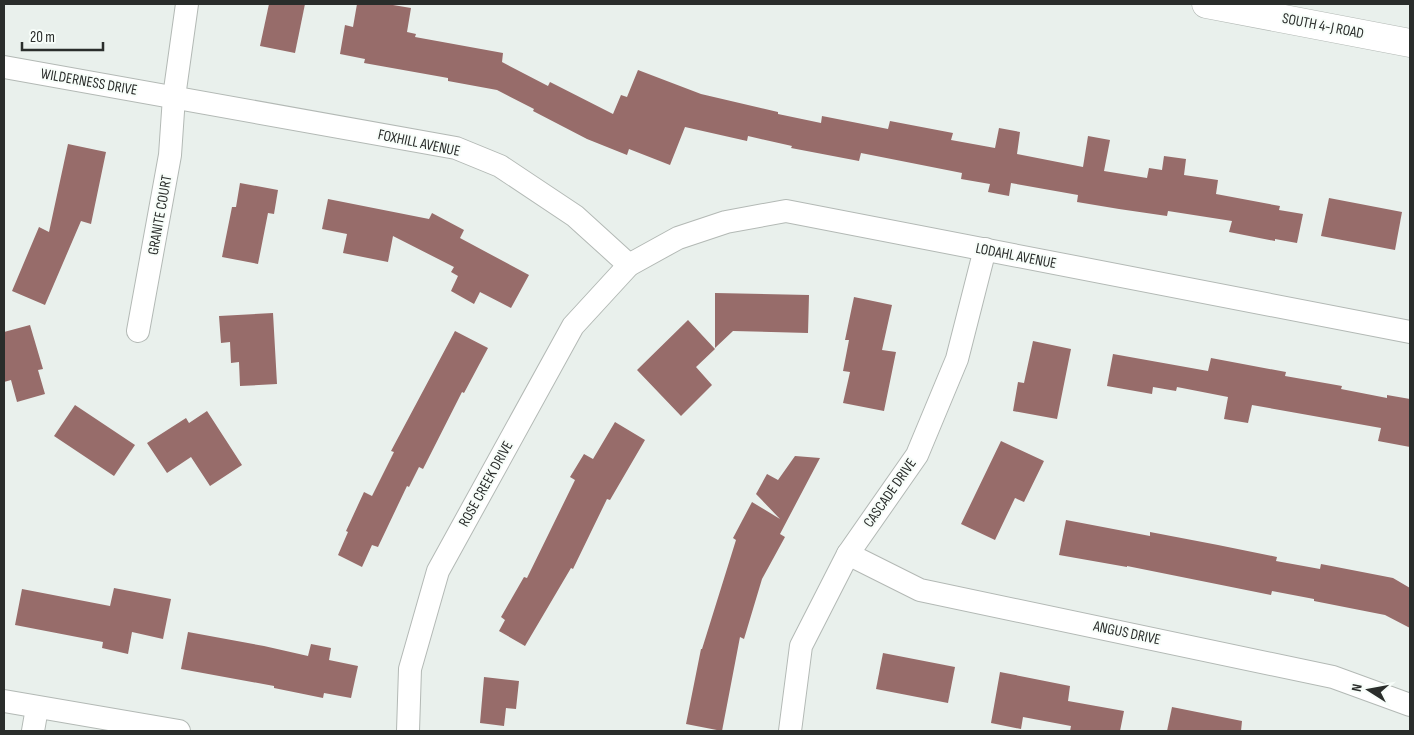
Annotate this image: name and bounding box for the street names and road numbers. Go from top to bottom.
street label: SOUTH 4-J ROAD [1281,9,1365,43]
street label: WILDERNESS DRIVE [39,64,139,100]
street label: FOXHILL AVENUE [376,125,462,161]
street label: GRANITE COURT [144,174,176,256]
street label: LODAHL AVENUE [974,239,1058,273]
street label: ROSE CREEK DRIVE [455,438,517,530]
street label: CASCADE DRIVE [859,455,921,531]
street label: ANGUS DRIVE [1091,616,1162,649]

